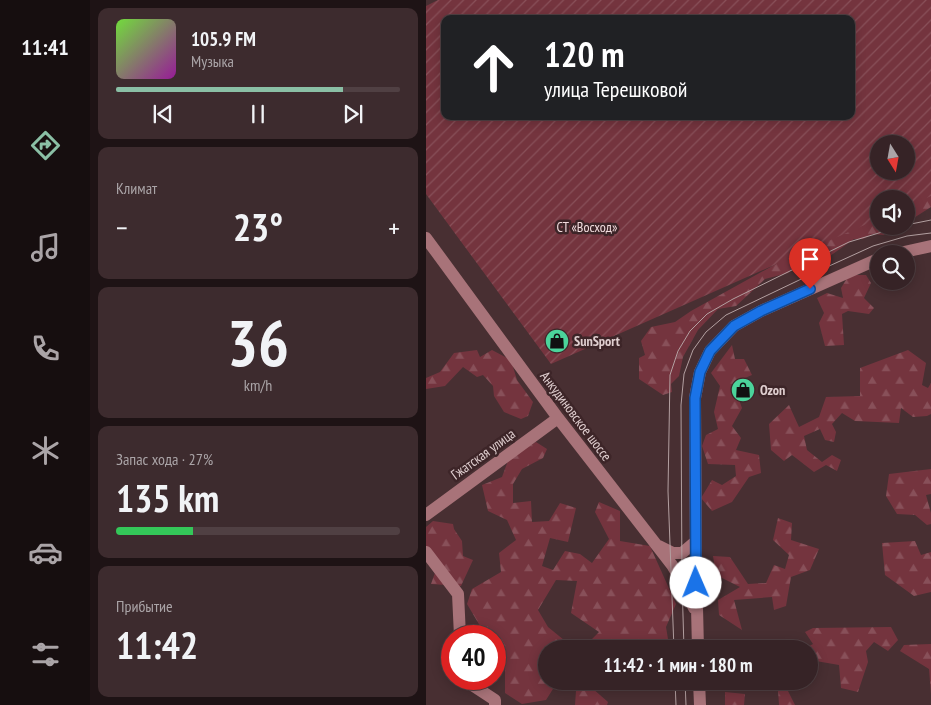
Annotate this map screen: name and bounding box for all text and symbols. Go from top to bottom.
text: 105.9 FM [191,27,256,51]
text: 120 m [544,31,625,77]
text: 11:41 [21,33,69,61]
icon: ahead [461,35,526,100]
text: Музыка [191,51,234,71]
text: улица Терешковой [544,75,687,103]
icon: previous [149,100,177,128]
icon: pause [244,100,272,128]
icon: next [339,100,367,128]
icon: directions [28,128,63,163]
north arrow [870,135,915,180]
map controls [870,135,915,290]
text: Климат [116,178,157,198]
button: sound [870,190,915,235]
text: 23° [233,202,283,251]
text: − [116,209,128,246]
text: + [388,209,400,246]
park label: СТ «Восход» [557,218,617,236]
icon: music [28,230,63,265]
pin [789,238,831,289]
icon: arrive [796,245,824,273]
button: search [870,245,915,290]
text: 36 [227,300,289,384]
shop icon: SunSport [544,328,570,354]
icon: phone [28,331,63,366]
place label: SunSport [574,332,620,350]
street label: Анкудиновское шоссе [536,367,616,465]
text: km/h [244,375,272,395]
shop icon: Ozon [730,377,756,403]
place label: Ozon [760,381,785,399]
street label: Гжатская улица [447,425,519,483]
icon: climate [28,433,63,468]
text: Запас хода · 27% [116,449,213,469]
text: 135 km [116,473,219,522]
icon: car [28,535,63,570]
position arrow [669,556,721,608]
text: Прибытие [116,596,173,616]
text: 11:42 [116,620,198,669]
speed limit sign: 40 [441,625,506,690]
icon: filters [28,637,63,672]
text: 11:42 · 1 мин · 180 m [604,653,752,677]

